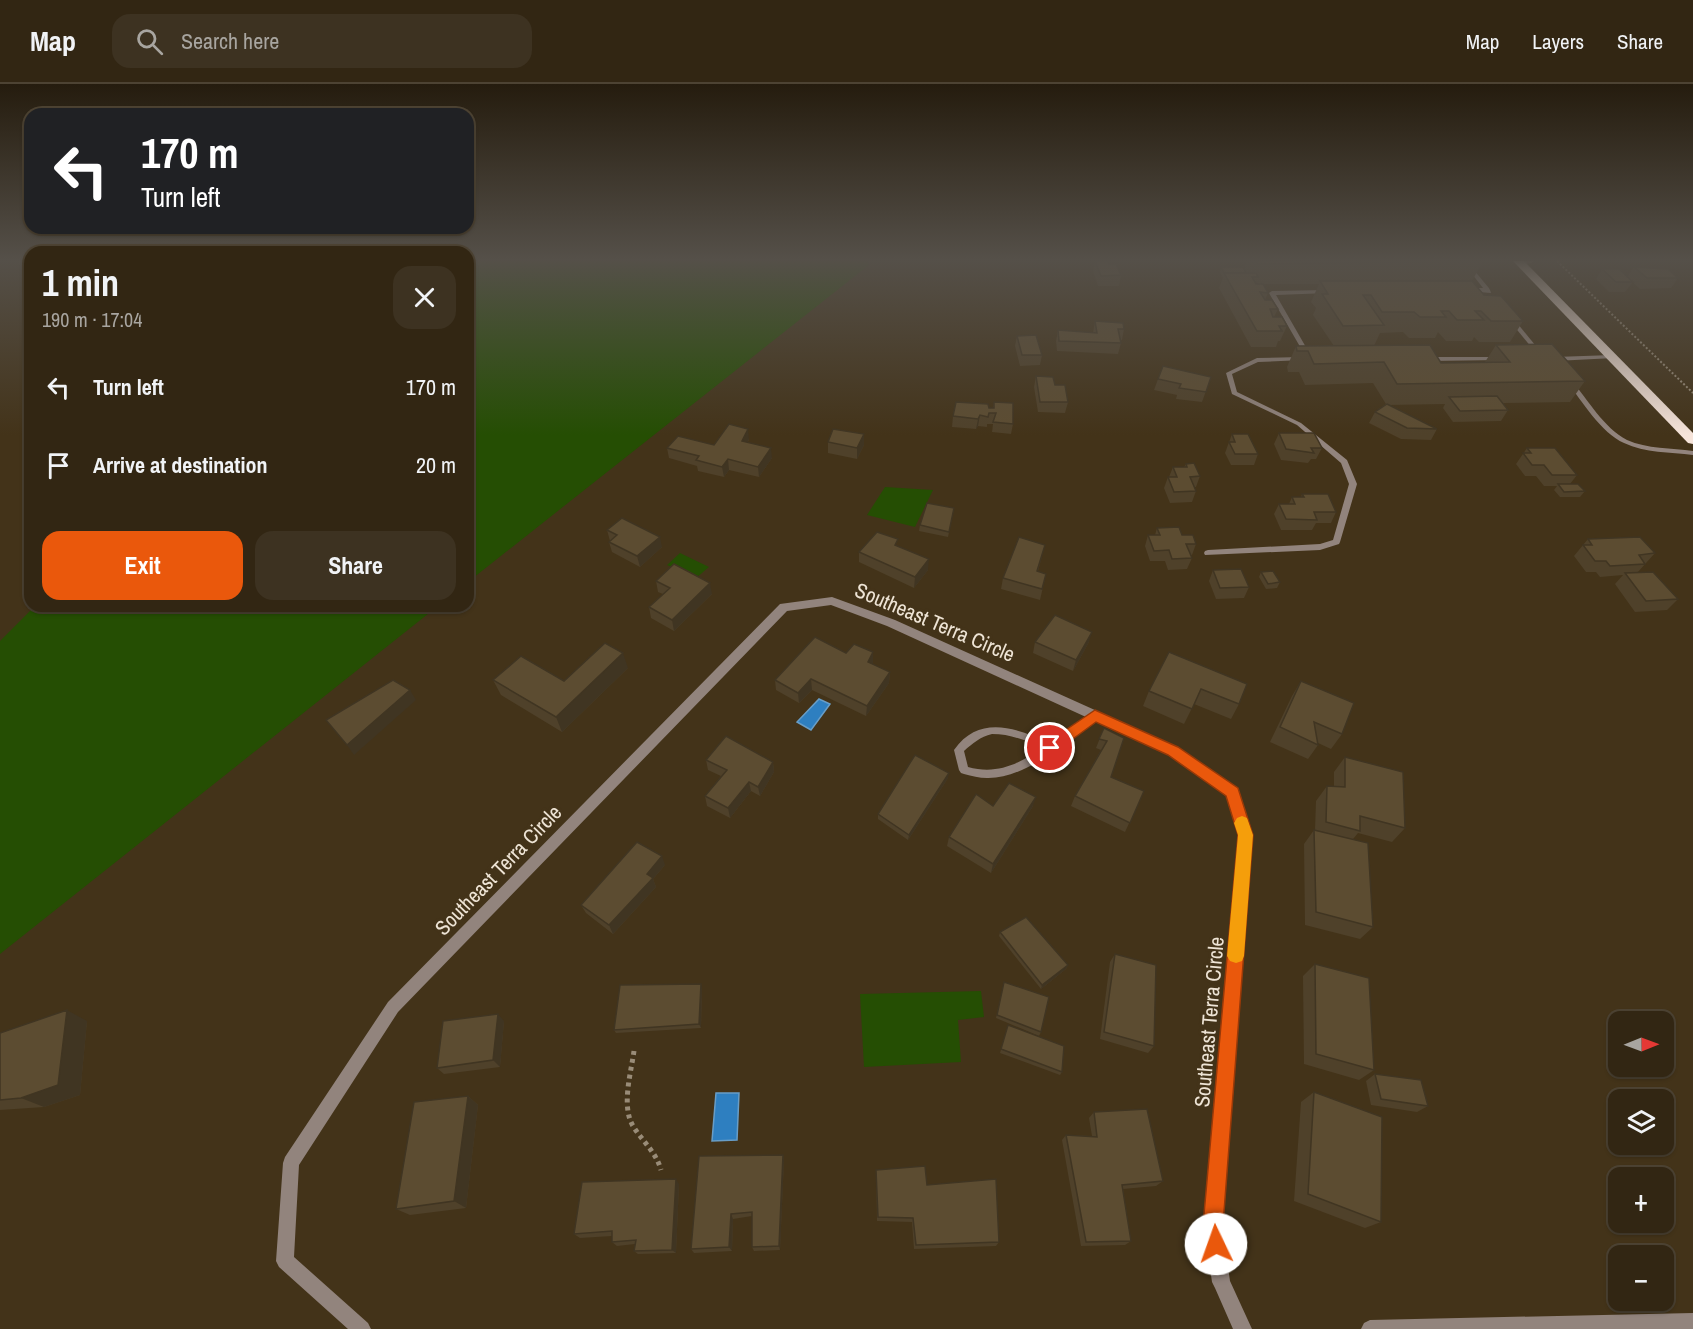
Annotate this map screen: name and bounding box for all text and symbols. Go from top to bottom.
search box [112,14,532,68]
text: Map [30,22,76,60]
icon: search [133,25,166,58]
text: Search here [181,26,279,56]
text: Map [1466,27,1499,56]
text: Layers [1532,27,1584,56]
text: Share [1617,27,1663,56]
text: 170 m [141,125,239,181]
icon: left [42,132,120,210]
text: Turn left [141,179,220,215]
text: 1 min [42,259,119,307]
button: close [393,266,456,329]
text: 190 m · 17:04 [42,306,142,333]
icon: left [42,371,75,404]
text: Turn left [93,372,164,402]
text: 170 m [406,372,456,402]
icon: arrive [42,449,75,482]
text: Arrive at destination [93,450,267,480]
text: 20 m [416,450,456,480]
button: Exit [42,531,243,600]
button: Share [255,531,456,600]
street label: Southeast Terra Circle [851,575,1019,669]
pin [1024,722,1075,773]
icon: arrive [1033,731,1066,764]
street label: Southeast Terra Circle [428,798,568,942]
street label: Southeast Terra Circle [1187,936,1231,1108]
north arrow [1608,1011,1674,1077]
map controls [1608,1011,1674,1311]
button: layers [1608,1089,1674,1155]
button: + [1608,1167,1674,1233]
position arrow [1184,1212,1248,1276]
button: − [1608,1245,1674,1311]

